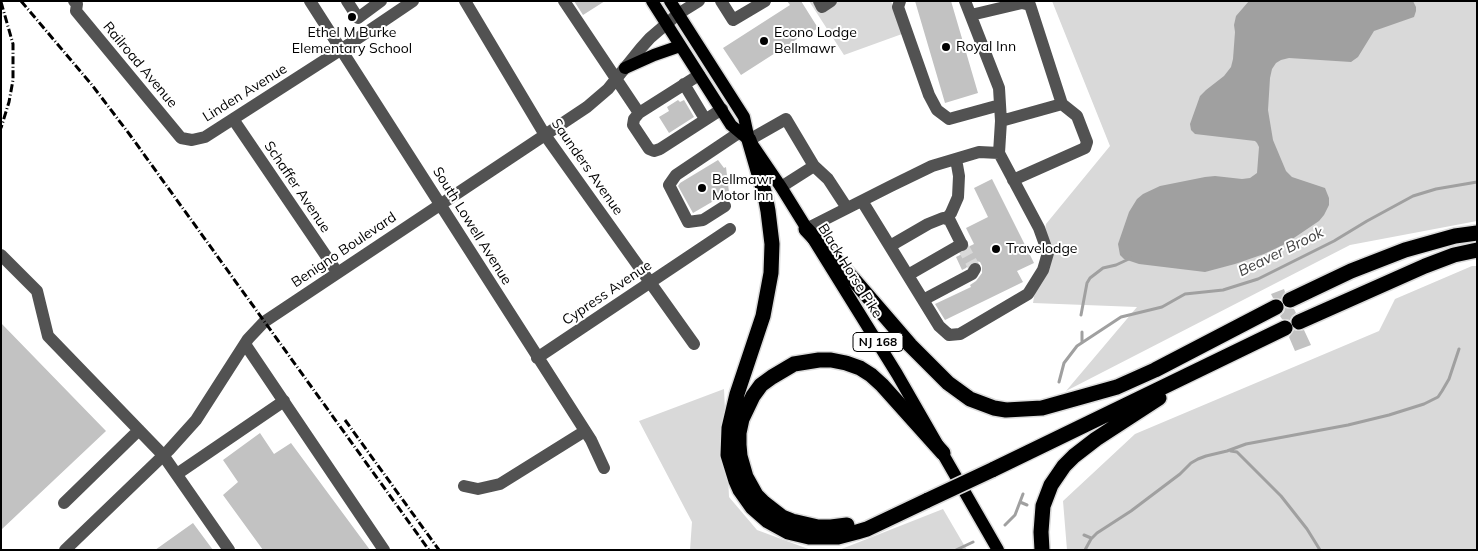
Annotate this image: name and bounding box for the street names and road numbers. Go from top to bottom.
street label: Railroad Avenue [99,19,181,111]
street label: Linden Avenue [200,60,290,126]
street label: Saunders Avenue [547,116,627,218]
street label: Schaffer Avenue [260,138,334,236]
street label: South Lowell Avenue [429,164,515,288]
street label: Benigno Boulevard [289,209,399,291]
street label: Black Horse Pike [814,221,886,321]
street label: Cypress Avenue [559,257,655,329]
road number: NJ 168 [853,332,903,352]

